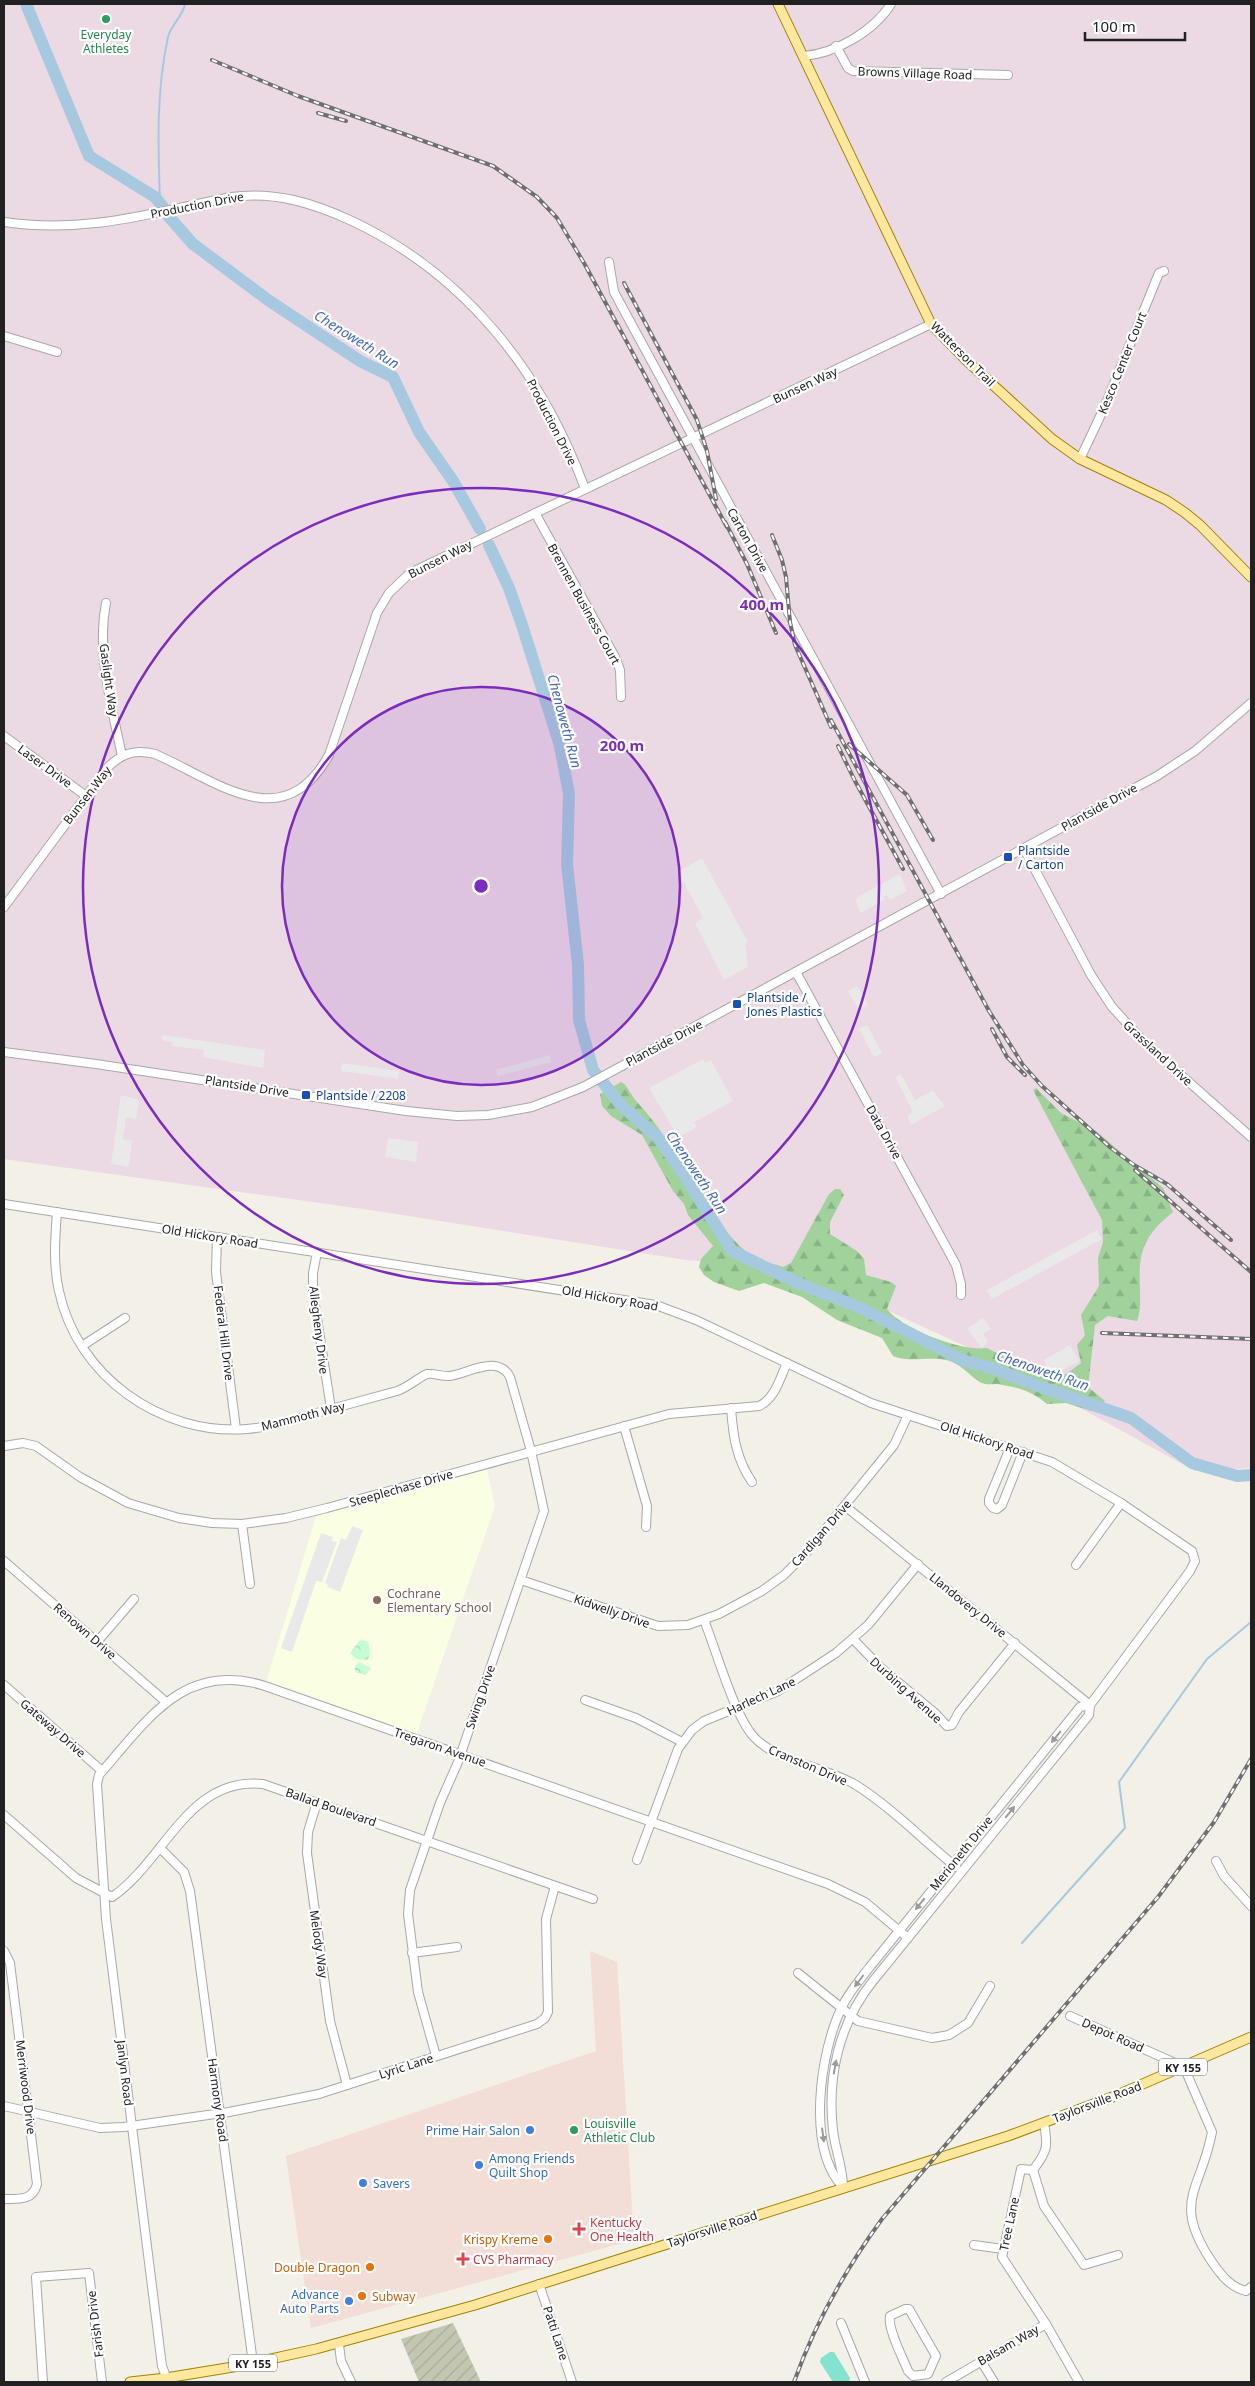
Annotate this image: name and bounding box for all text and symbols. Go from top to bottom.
scale bar [1085,10,1185,42]
marker: Everyday Athletes [100,13,112,25]
text: 100 m [1092,16,1136,36]
place label: Everyday Athletes [81,26,132,57]
street label: Browns Village Road [857,63,973,83]
street label: Production Drive [149,188,245,222]
water label: Chenoweth Run [311,305,403,373]
street label: Kesco Center Court [1094,309,1150,417]
street label: Watterson Trail [927,318,999,390]
street label: Bunsen Way [770,362,841,407]
street label: Production Drive [523,376,581,468]
street label: Carton Drive [723,505,773,575]
street label: Bunsen Way [405,535,476,582]
street label: Brennen Business Court [544,540,625,668]
text: 400 m [740,594,784,614]
street label: Gaslight Way [95,642,123,718]
water label: Chenoweth Run [543,672,587,770]
text: 200 m [600,735,644,755]
street label: Laser Drive [14,741,76,792]
street label: Bunsen Way [59,762,116,828]
street label: Plantside Drive [1058,779,1140,835]
place label: Plantside / Carton [1018,842,1070,873]
marker: Plantside / Carton [1002,851,1014,863]
centre of rings [472,877,490,895]
place label: Plantside / Jones Plastics [746,989,823,1020]
marker: Plantside / Jones Plastics [731,998,743,1010]
street label: Plantside Drive [623,1016,706,1070]
street label: Grassland Drive [1120,1016,1197,1090]
street label: Plantside Drive [204,1071,290,1101]
place label: Plantside / 2208 [316,1087,406,1104]
marker: Plantside / 2208 [300,1089,312,1101]
street label: Data Drive [862,1102,906,1162]
water label: Chenoweth Run [662,1127,732,1217]
street label: Old Hickory Road [161,1220,259,1252]
street label: Old Hickory Road [561,1281,659,1315]
street label: Federal Hill Drive [210,1284,238,1382]
street label: Allegheny Drive [305,1285,333,1375]
water label: Chenoweth Run [994,1345,1092,1395]
street label: Mammoth Way [259,1397,348,1435]
street label: Old Hickory Road [938,1417,1036,1463]
street label: Steeplechase Drive [347,1465,455,1511]
street label: Cardigan Drive [787,1496,855,1570]
street label: Llandovery Drive [926,1569,1010,1642]
place label: Cochrane Elementary School [387,1585,492,1616]
street label: Kidwelly Drive [572,1590,652,1632]
marker: Cochrane Elementary School [371,1594,383,1606]
street label: Renown Drive [50,1599,120,1663]
street label: Durbing Avenue [866,1653,946,1727]
street label: Swing Drive [461,1662,499,1731]
street label: Harlech Lane [724,1673,798,1719]
street label: Gateway Drive [17,1695,89,1761]
street label: Tregaron Avenue [392,1723,489,1771]
one-way arrow [1050,1730,1061,1743]
street label: Cranston Drive [766,1741,850,1789]
street label: Ballad Boulevard [283,1784,379,1830]
one-way arrow [1004,1806,1015,1819]
street label: Merioneth Drive [926,1812,997,1894]
one-way arrow [914,1897,925,1910]
street label: Melody Way [306,1909,332,1980]
one-way arrow [853,1974,864,1987]
street label: Depot Road [1079,2014,1147,2056]
street label: Janlyn Road [112,2038,137,2107]
street label: Merriwood Drive [12,2039,40,2135]
street label: Lyric Lane [376,2049,436,2083]
street label: Harmony Road [204,2057,232,2143]
one-way arrow [831,2058,839,2074]
road number: KY 155 [1159,2058,1207,2076]
street label: Taylorsville Road [1050,2077,1144,2127]
place label: Louisville Athletic Club [584,2115,655,2146]
place label: Prime Hair Salon [426,2122,520,2139]
marker: Prime Hair Salon [524,2124,536,2136]
marker: Louisville Athletic Club [568,2124,580,2136]
one-way arrow [819,2127,827,2143]
place label: Among Friends Quilt Shop [489,2150,575,2181]
marker: Among Friends Quilt Shop [473,2159,485,2171]
place label: Savers [373,2175,410,2192]
marker: Savers [357,2177,369,2189]
street label: Tree Lane [995,2195,1023,2252]
street label: Taylorsville Road [665,2206,759,2252]
place label: Kentucky One Health [590,2214,654,2245]
marker: Kentucky One Health [572,2222,586,2236]
place label: Krispy Kreme [463,2231,538,2248]
marker: Krispy Kreme [542,2233,554,2245]
place label: CVS Pharmacy [473,2251,555,2268]
marker: CVS Pharmacy [457,2253,469,2265]
place label: Double Dragon [274,2259,360,2276]
marker: Double Dragon [364,2261,376,2273]
place label: Advance Auto Parts [280,2286,339,2317]
place label: Subway [372,2288,416,2305]
street label: Farish Drive [82,2290,108,2358]
marker: Subway [356,2290,368,2302]
marker: Advance Auto Parts [343,2295,355,2307]
street label: Patti Lane [539,2304,573,2363]
street label: Balsam Way [974,2320,1043,2369]
road number: KY 155 [229,2354,277,2372]

